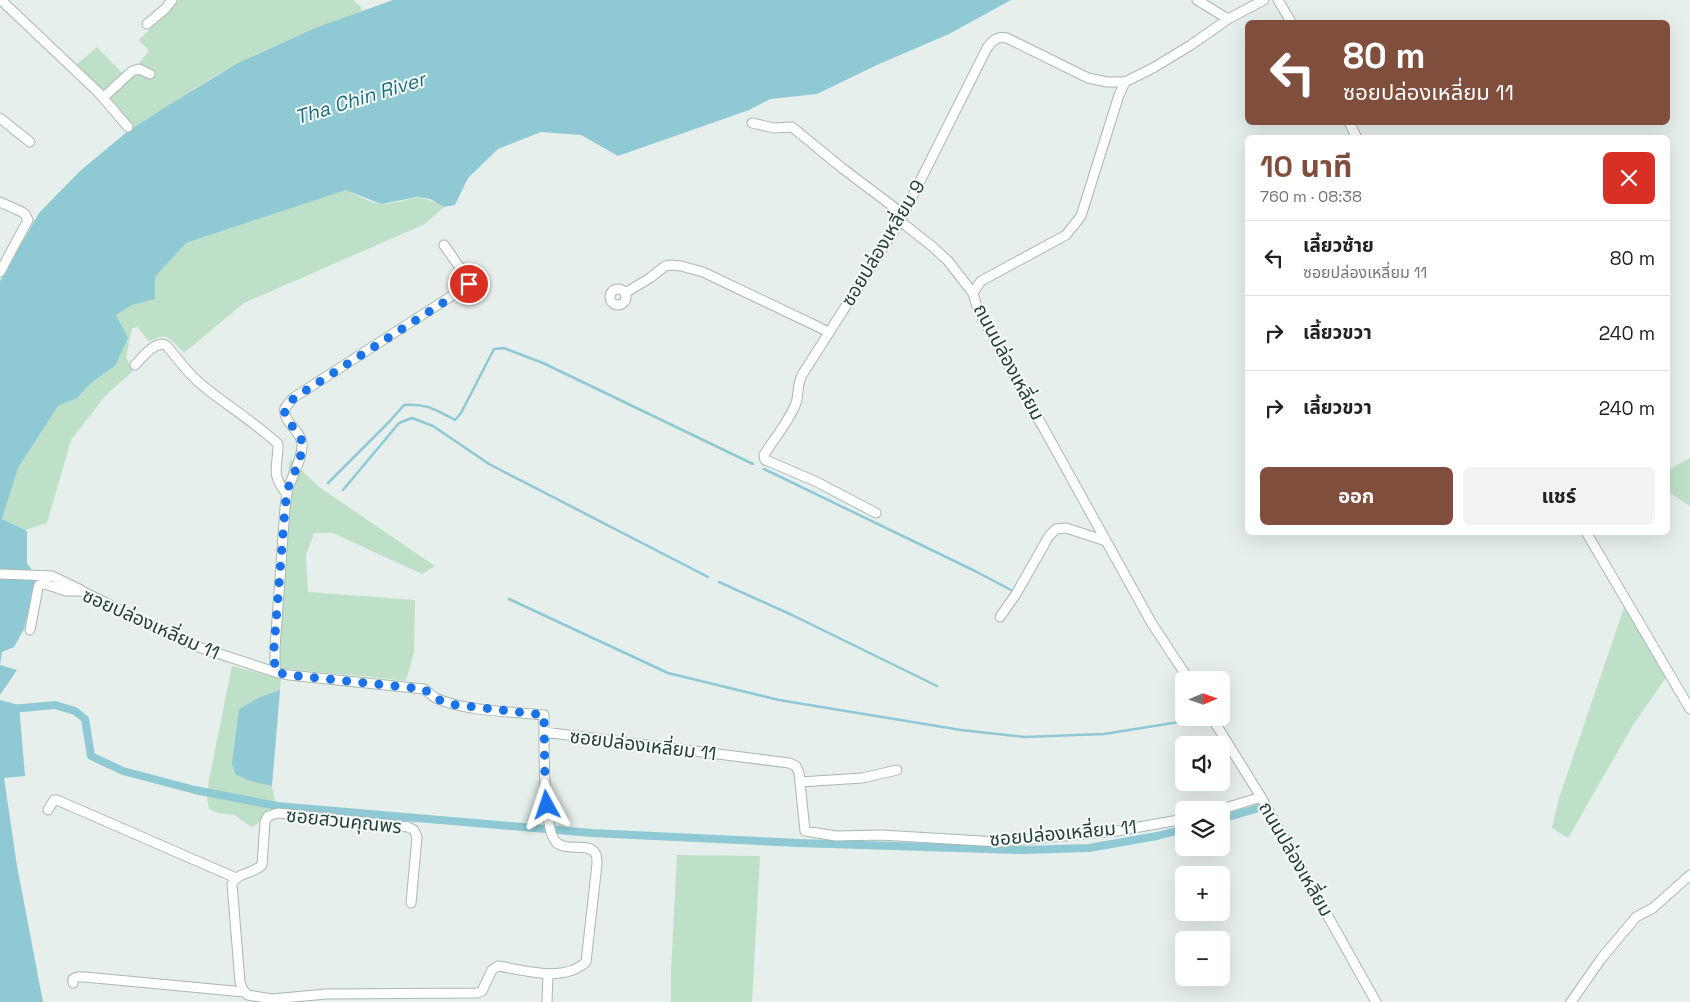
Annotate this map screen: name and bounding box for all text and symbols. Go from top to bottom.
text: 80 m [1343,34,1425,78]
icon: left [1260,40,1325,105]
water label: Tha Chin River [291,65,431,130]
text: ซอยปล่องเหลี่ยม 11 [1343,78,1514,106]
text: 10 นาที [1260,147,1352,186]
button: close [1603,152,1655,204]
street label: ซอยปล่องเหลี่ยม 9 [835,175,931,311]
text: 760 m · 08:38 [1260,186,1362,207]
text: เลี้ยวซ้าย [1303,233,1374,258]
icon: left [1260,244,1288,272]
text: 80 m [1610,246,1655,271]
text: ซอยปล่องเหลี่ยม 11 [1303,262,1427,283]
pin [448,263,490,305]
icon: arrive [455,270,483,298]
street label: ถนนปล่องเหลี่ยม [968,299,1051,425]
icon: right [1260,319,1288,347]
text: เลี้ยวขวา [1303,320,1372,345]
text: 240 m [1599,321,1655,346]
icon: right [1260,394,1288,422]
text: เลี้ยวขวา [1303,395,1372,420]
text: 240 m [1599,396,1655,421]
button: ออก [1260,467,1453,525]
button: แชร์ [1463,467,1655,525]
street label: ซอยปล่องเหลี่ยม 11 [79,582,224,665]
north arrow [1175,671,1230,726]
map controls [1175,671,1230,986]
street label: ซอยปล่องเหลี่ยม 11 [568,723,718,766]
button: sound [1175,736,1230,791]
position arrow [520,778,572,830]
street label: ถนนปล่องเหลี่ยม [1253,796,1340,921]
button: layers [1175,801,1230,856]
street label: ซอยสวนคุณพร [285,803,403,839]
street label: ซอยปล่องเหลี่ยม 11 [988,813,1138,852]
button: + [1175,866,1230,921]
button: − [1175,931,1230,986]

